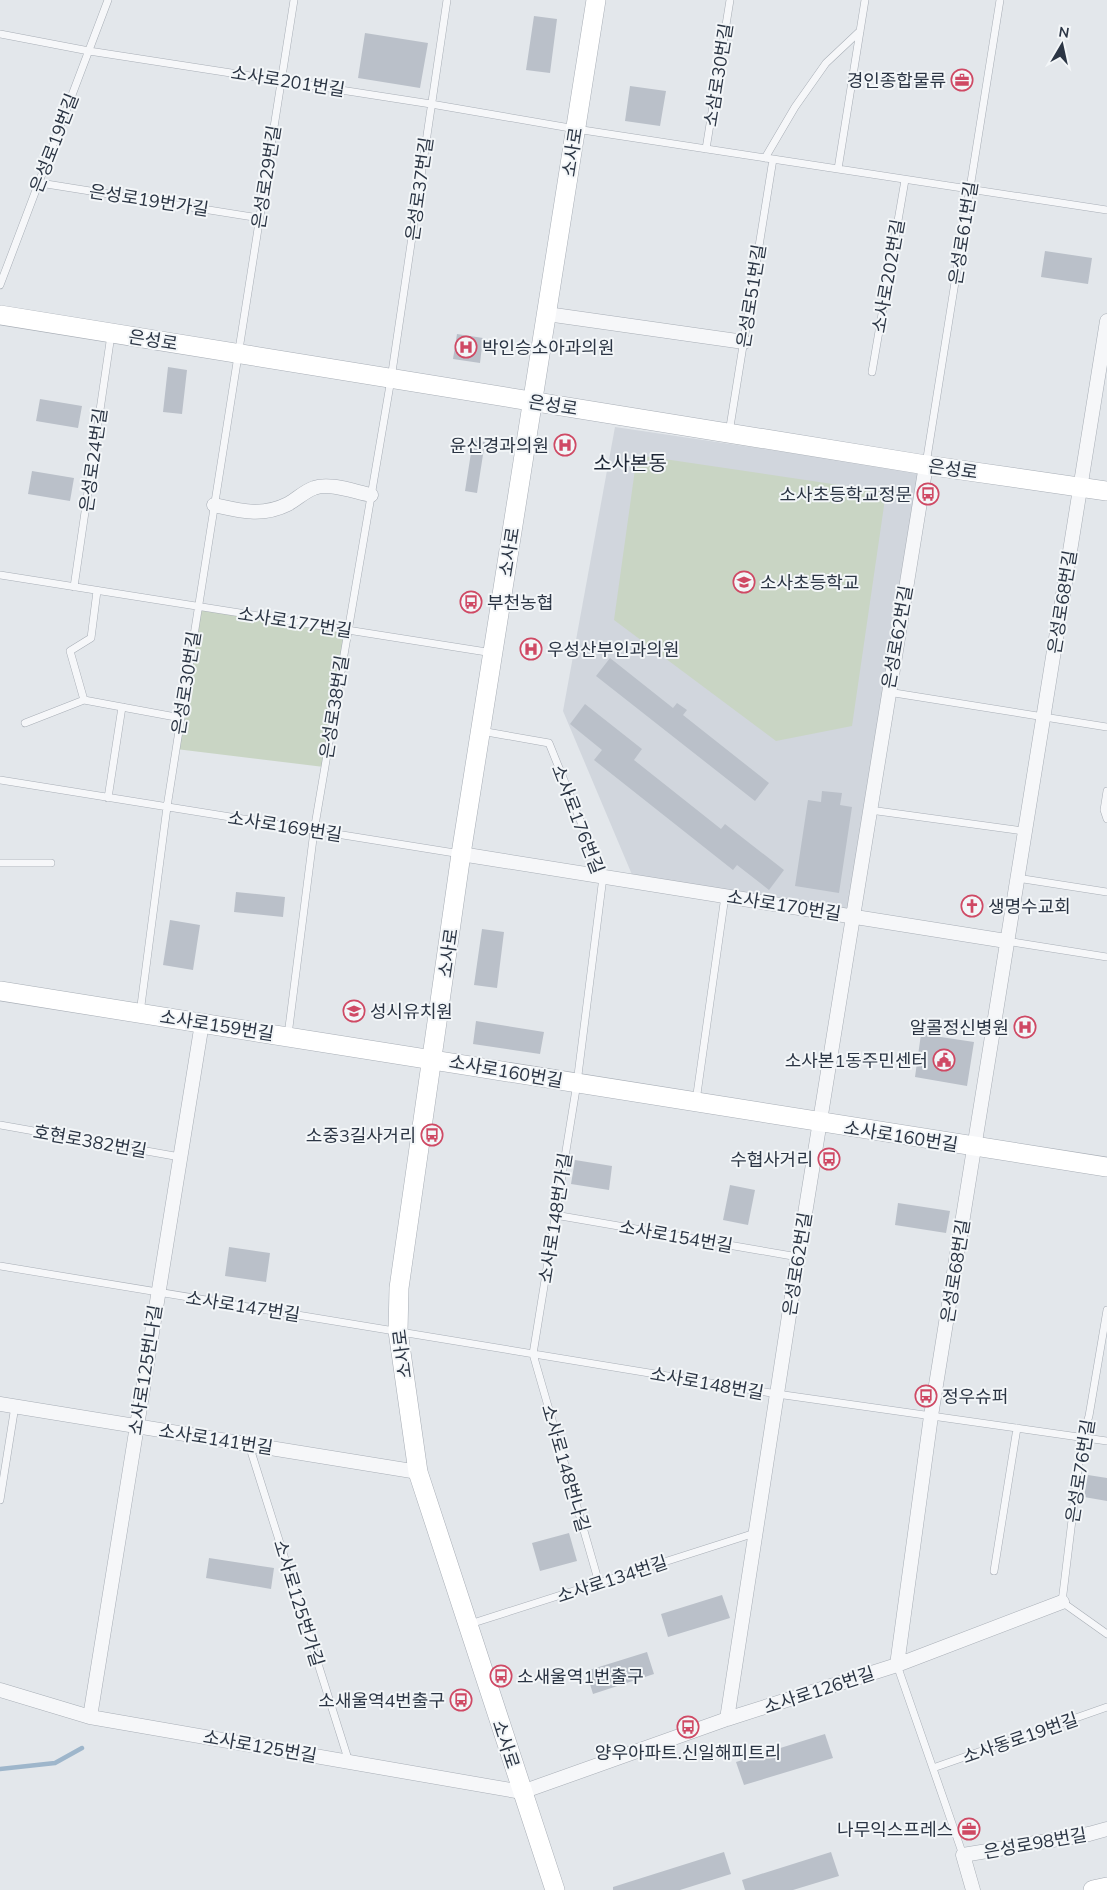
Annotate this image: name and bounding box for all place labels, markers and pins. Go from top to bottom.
office icon: 경인종합물류 [950,68,974,92]
place label: 경인종합물류 [847,69,946,92]
hospital icon: 박인승소아과의원 [454,335,478,359]
place label: 박인승소아과의원 [482,336,614,359]
hospital icon: 윤신경과의원 [553,433,577,457]
place label: 윤신경과의원 [450,434,549,457]
bus stop icon: 소사초등학교정문 [916,482,940,506]
place label: 소사초등학교정문 [780,483,912,506]
school or university icon: 소사초등학교 [732,570,756,594]
place label: 소사초등학교 [760,571,859,594]
bus stop icon: 부천농협 [459,590,483,614]
place label: 부천농협 [487,591,553,614]
hospital icon: 우성산부인과의원 [519,637,543,661]
place label: 우성산부인과의원 [547,638,679,661]
church icon: 생명수교회 [960,894,984,918]
place label: 생명수교회 [988,895,1071,918]
school or university icon: 성시유치원 [342,999,366,1023]
place label: 성시유치원 [370,1000,453,1023]
hospital icon: 알콜정신병원 [1013,1015,1037,1039]
place label: 알콜정신병원 [910,1016,1009,1039]
public building icon: 소사본1동주민센터 [932,1048,956,1072]
place label: 소사본1동주민센터 [785,1049,928,1072]
bus stop icon: 소중3길사거리 [420,1123,444,1147]
place label: 소중3길사거리 [306,1124,416,1147]
bus stop icon: 수협사거리 [817,1147,841,1171]
place label: 수협사거리 [730,1148,813,1171]
bus stop icon: 정우슈퍼 [914,1384,938,1408]
place label: 정우슈퍼 [942,1385,1008,1408]
bus stop icon: 소새울역1번출구 [489,1664,513,1688]
place label: 소새울역1번출구 [517,1665,644,1688]
bus stop icon: 소새울역4번출구 [449,1688,473,1712]
place label: 소새울역4번출구 [318,1689,445,1712]
bus stop icon: 양우아파트.신일해피트리 [676,1715,700,1739]
place label: 양우아파트.신일해피트리 [595,1741,781,1764]
office icon: 나무익스프레스 [957,1817,981,1841]
place label: 나무익스프레스 [837,1818,953,1841]

